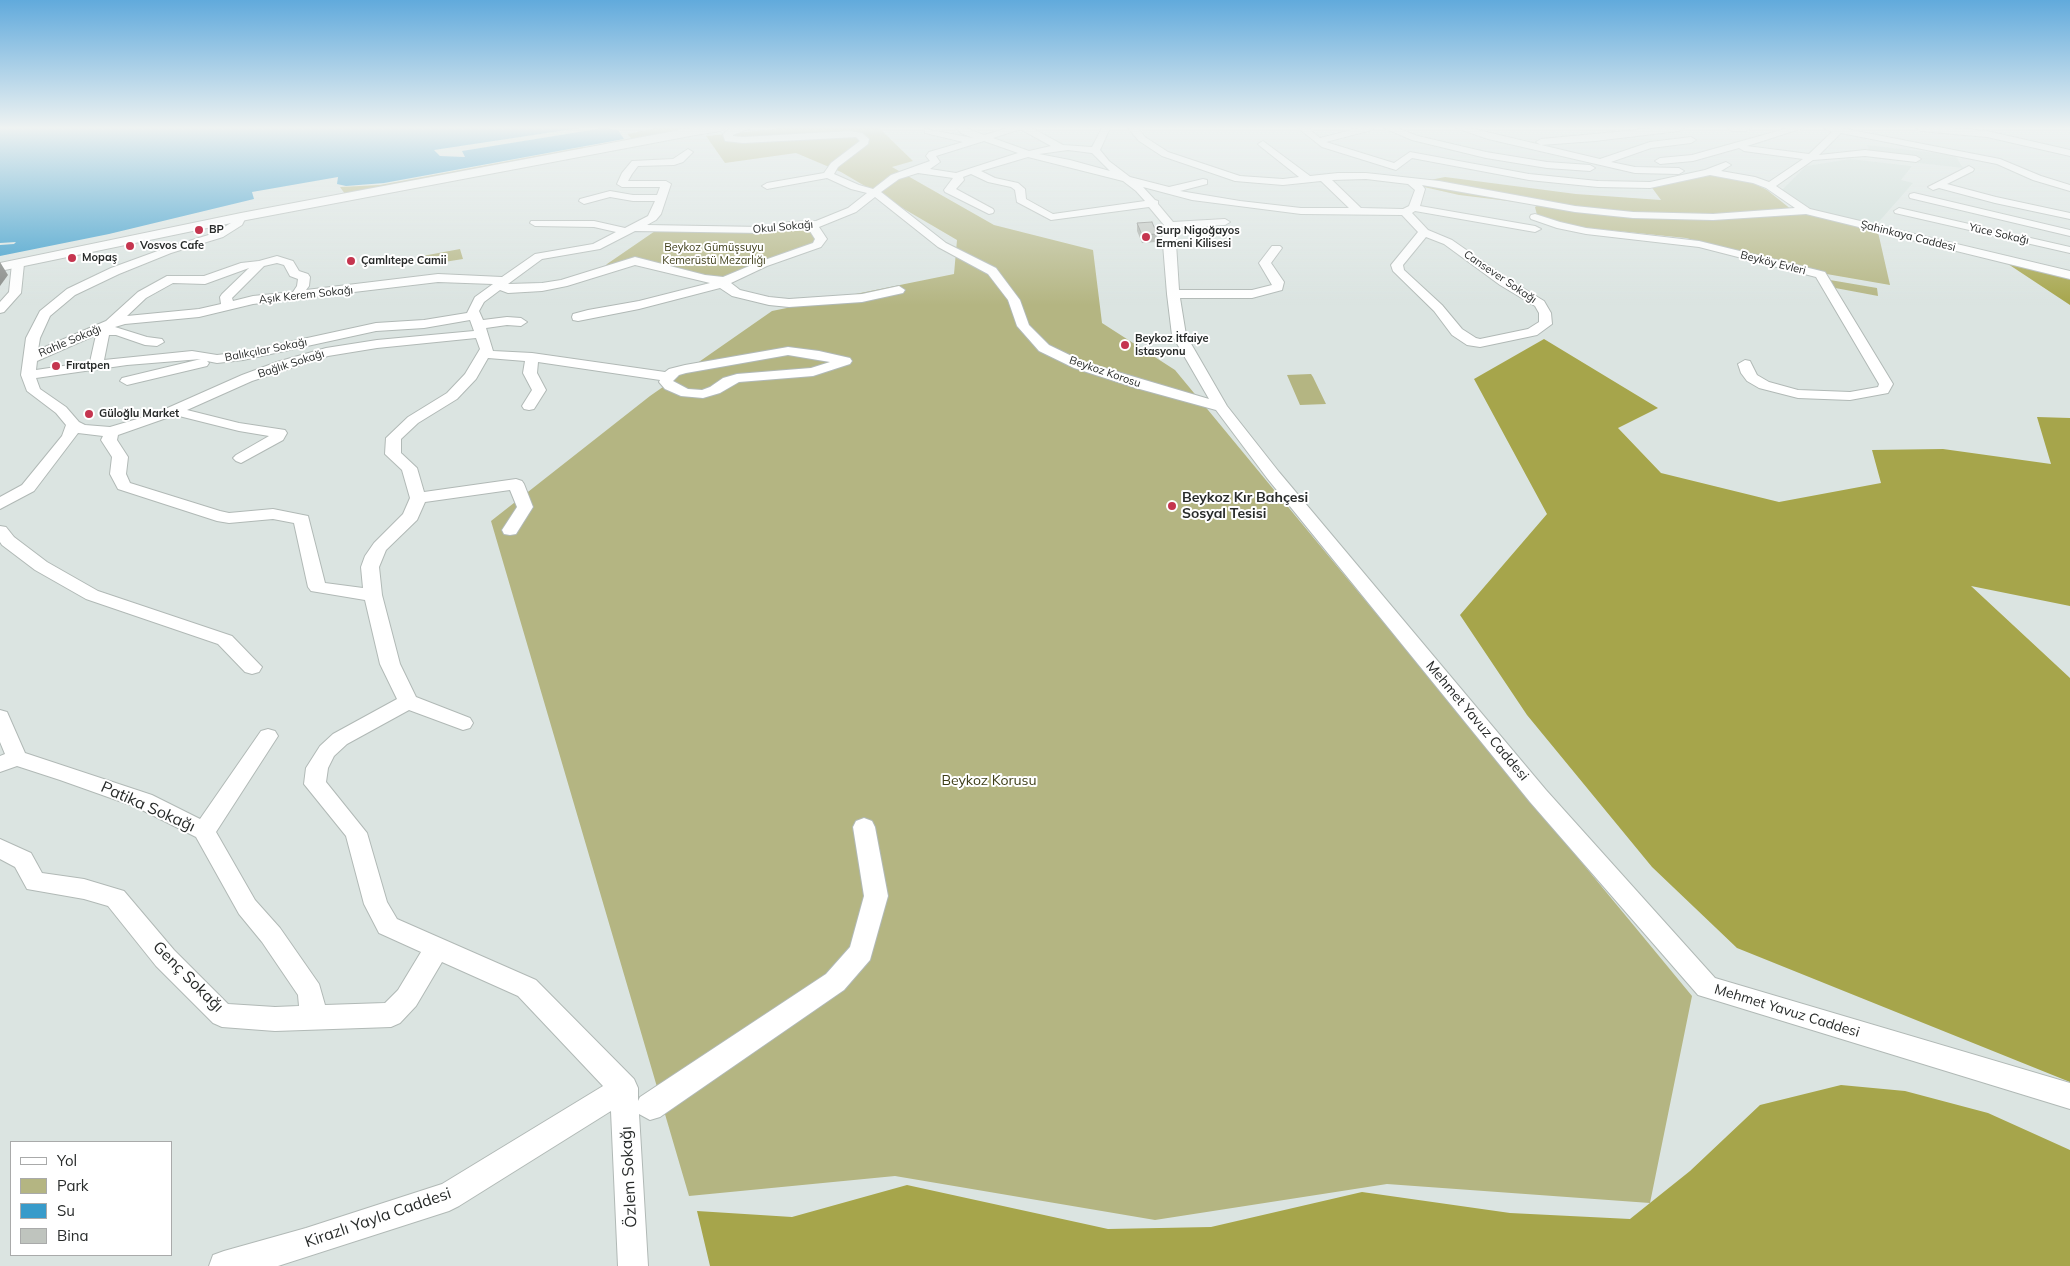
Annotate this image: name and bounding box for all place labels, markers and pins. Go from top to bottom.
place label: BP [209,223,224,237]
marker: BP [193,224,205,236]
place label: Surp Nigoğayos Ermeni Kilisesi [1156,224,1240,250]
marker: Surp Nigoğayos Ermeni Kilisesi [1140,231,1152,243]
place label: Vosvos Cafe [140,239,204,253]
marker: Vosvos Cafe [124,240,136,252]
place label: Mopaş [82,251,117,265]
marker: Mopaş [66,252,78,264]
place label: Çamlıtepe Camii [361,254,447,268]
marker: Çamlıtepe Camii [345,255,357,267]
place label: Beykoz İtfaiye İstasyonu [1135,332,1209,358]
marker: Beykoz İtfaiye İstasyonu [1119,339,1131,351]
place label: Fıratpen [66,359,110,373]
marker: Fıratpen [50,360,62,372]
place label: Güloğlu Market [99,407,179,421]
marker: Güloğlu Market [83,408,95,420]
place label: Beykoz Kır Bahçesi Sosyal Tesisi [1182,490,1308,522]
marker: Beykoz Kır Bahçesi Sosyal Tesisi [1166,500,1178,512]

